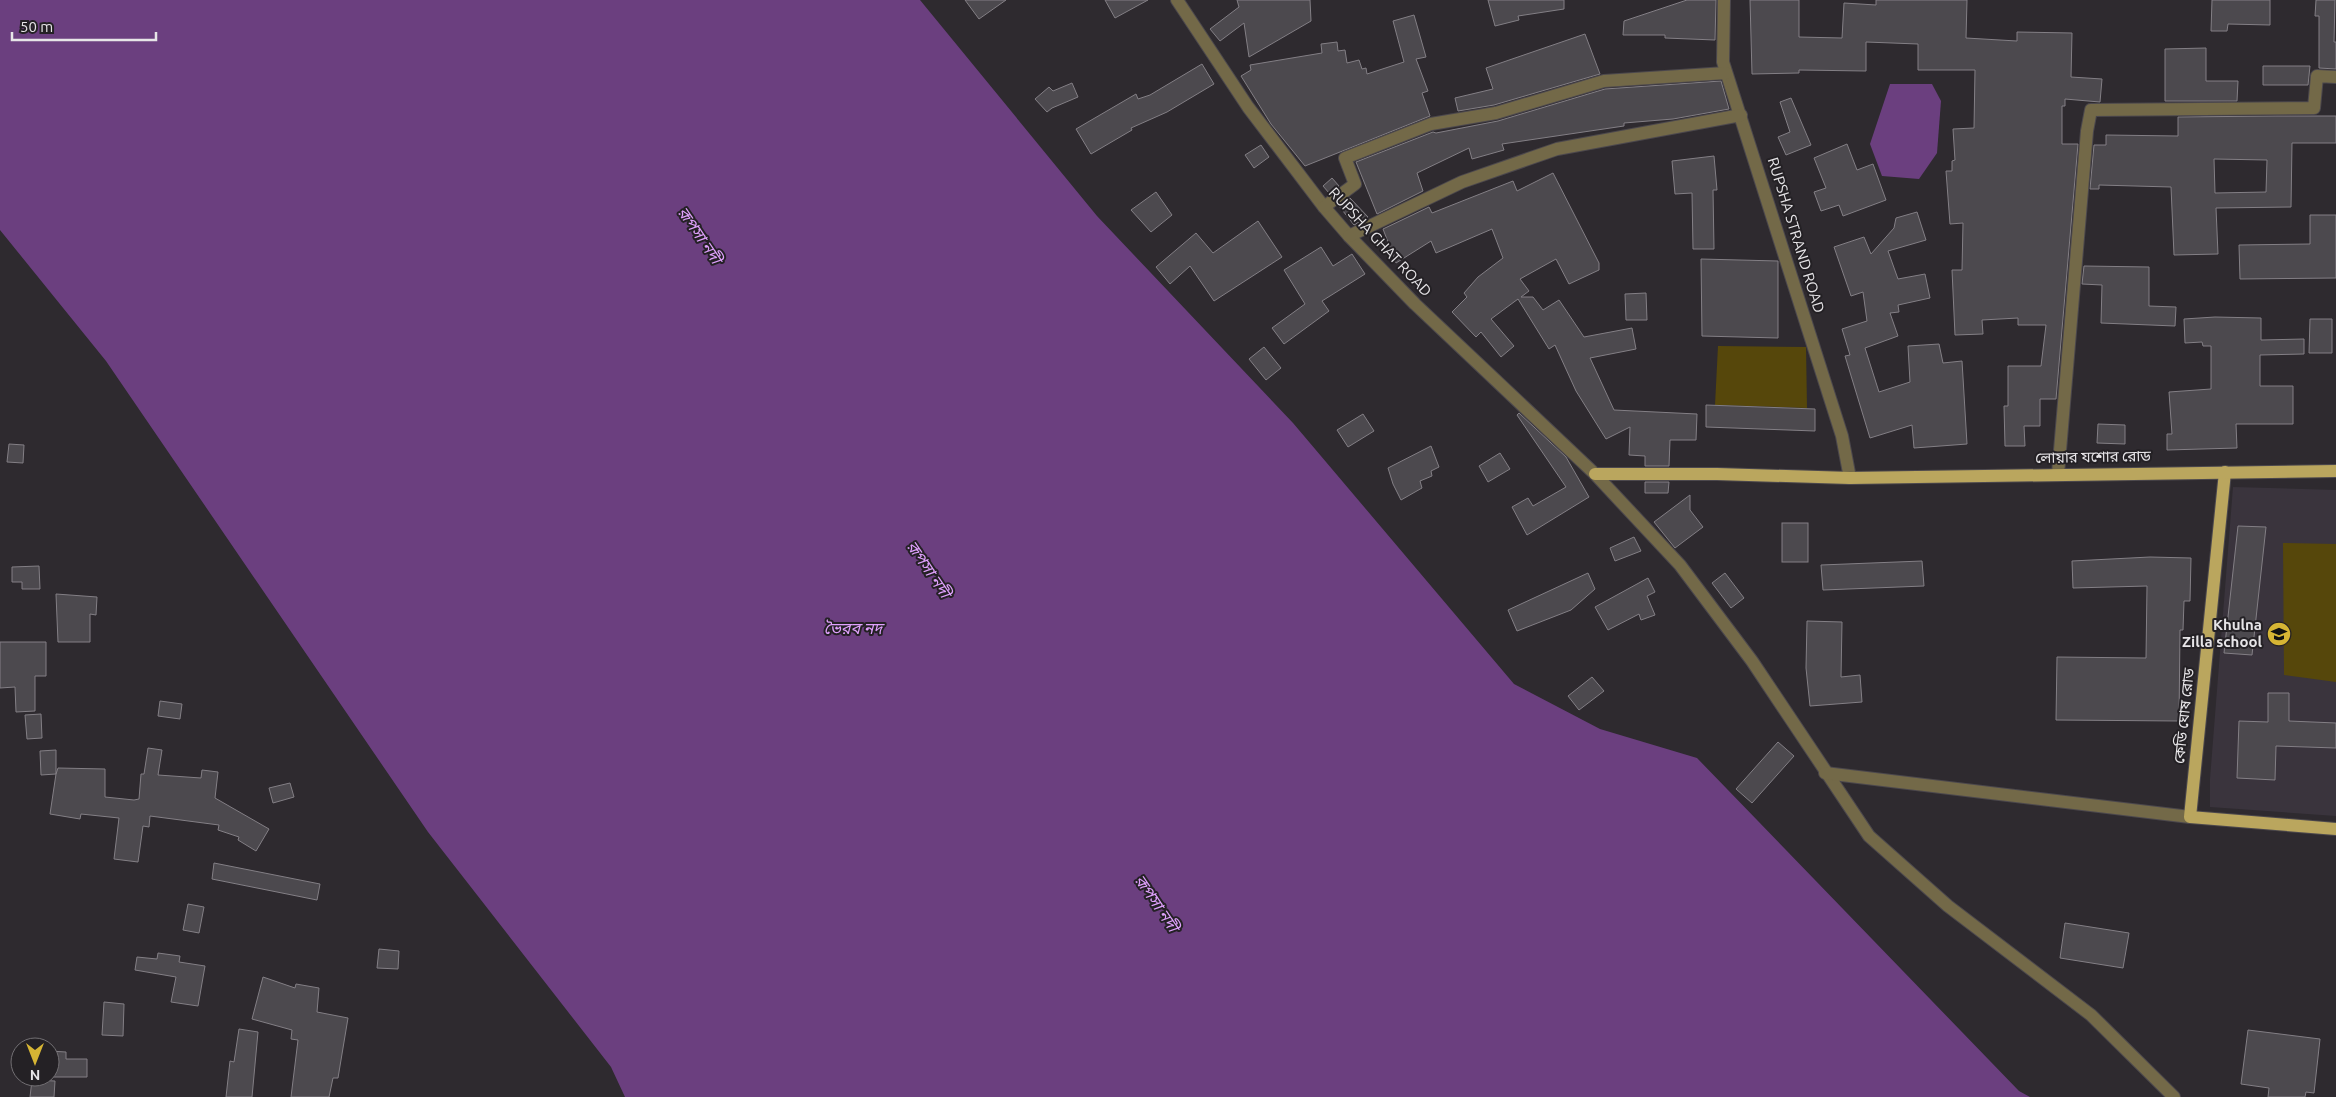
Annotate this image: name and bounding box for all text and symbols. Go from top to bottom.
scale bar [12,10,156,42]
text: 50 m [20,18,53,35]
street label: RUPSHA STRAND ROAD [1765,155,1828,315]
street label: RUPSHA GHAT ROAD [1326,184,1435,300]
water label: রূপসা নদী [675,203,727,269]
street label: লোয়ার যশোর রোড [2035,447,2151,466]
water label: রূপসা নদী [904,537,956,603]
place label: Khulna Zilla school [2182,616,2262,650]
water label: ভৈরব নদ [824,619,885,637]
school or university icon: Khulna Zilla school [2266,621,2292,647]
street label: কেডি ঘোষ রোড [2170,667,2197,765]
water label: রূপসা নদী [1132,871,1184,937]
north arrow [10,1037,60,1087]
text: N [30,1067,40,1083]

